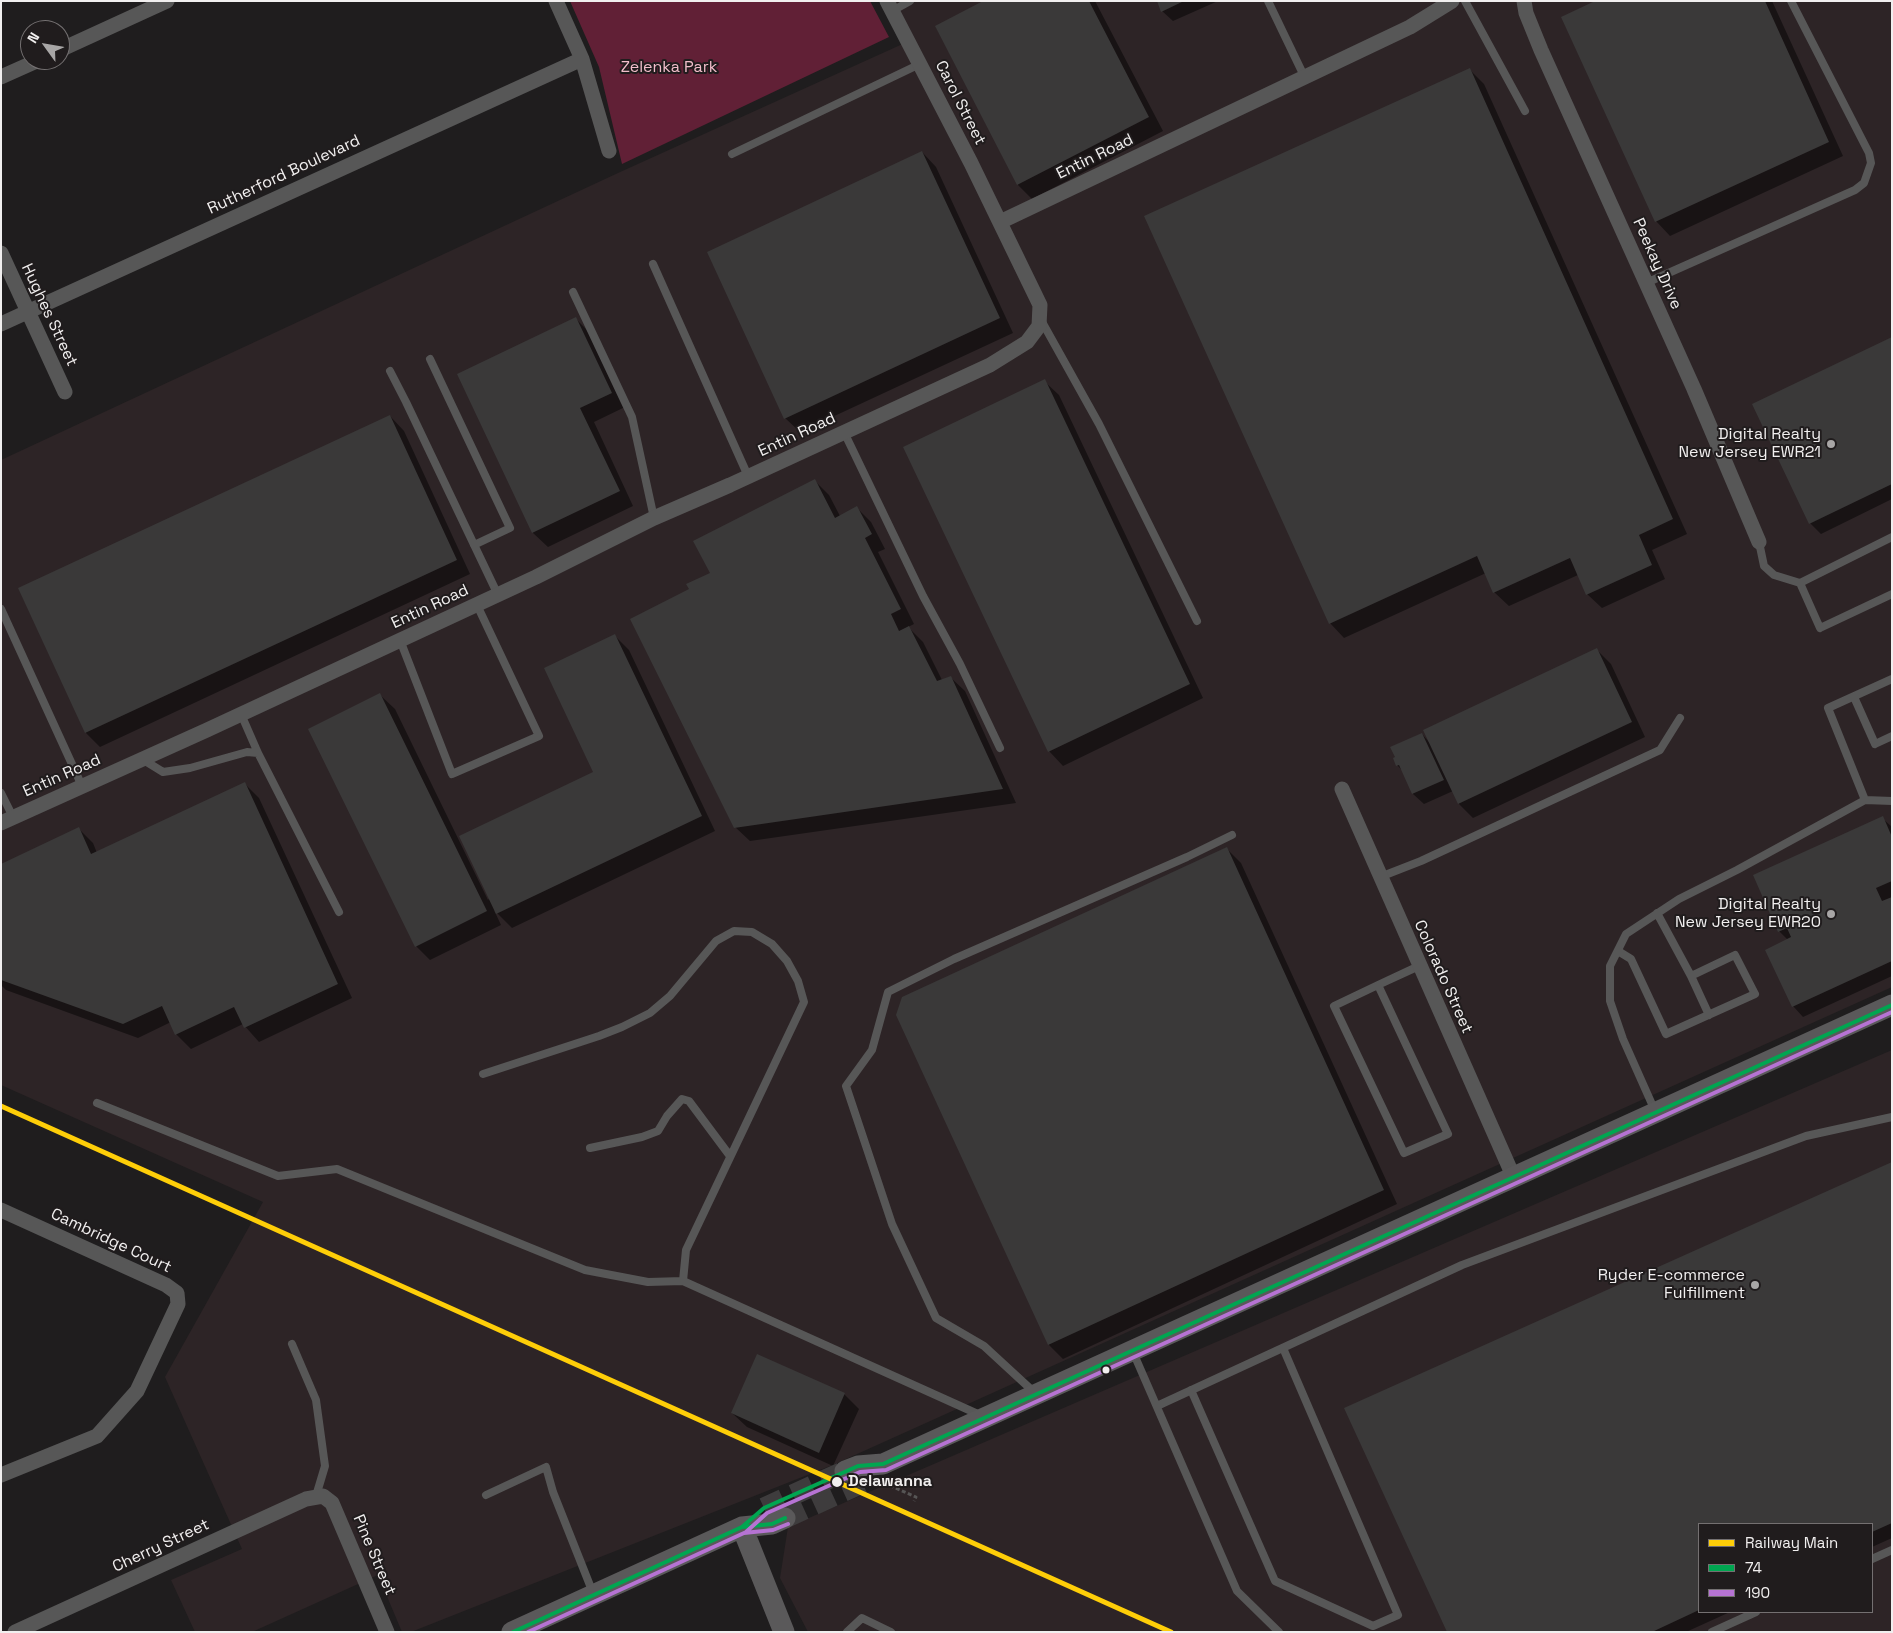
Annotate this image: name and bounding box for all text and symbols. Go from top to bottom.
north arrow [20,20,70,70]
text: N [23,29,43,46]
park label: Zelenka Park [621,58,717,78]
street label: Carol Street [931,58,989,148]
street label: Entin Road [1053,130,1137,184]
street label: Rutherford Boulevard [205,131,363,219]
street label: Peekay Drive [1628,215,1686,313]
street label: Hughes Street [17,261,81,369]
street label: Entin Road [755,409,839,461]
place label: Digital Realty New Jersey EWR21 [1678,425,1821,463]
marker: Digital Realty New Jersey EWR21 [1825,438,1837,450]
street label: Entin Road [388,581,472,633]
street label: Entin Road [20,750,104,802]
place label: Digital Realty New Jersey EWR20 [1675,895,1821,933]
marker: Digital Realty New Jersey EWR20 [1825,908,1837,920]
street label: Colorado Street [1409,917,1477,1037]
street label: Cambridge Court [48,1205,174,1277]
place label: Ryder E-commerce Fulfillment [1598,1266,1745,1304]
marker: Ryder E-commerce Fulfillment [1749,1279,1761,1291]
unlabelled marker [1101,1365,1111,1375]
place label: Delawanna [848,1472,932,1492]
marker: Delawanna [830,1475,844,1489]
street label: Pine Street [348,1512,400,1598]
street label: Cherry Street [110,1515,212,1577]
legend [1698,1523,1873,1613]
text: Railway Main [1745,1533,1838,1552]
text: 74 [1745,1558,1762,1577]
text: 190 [1745,1583,1770,1602]

